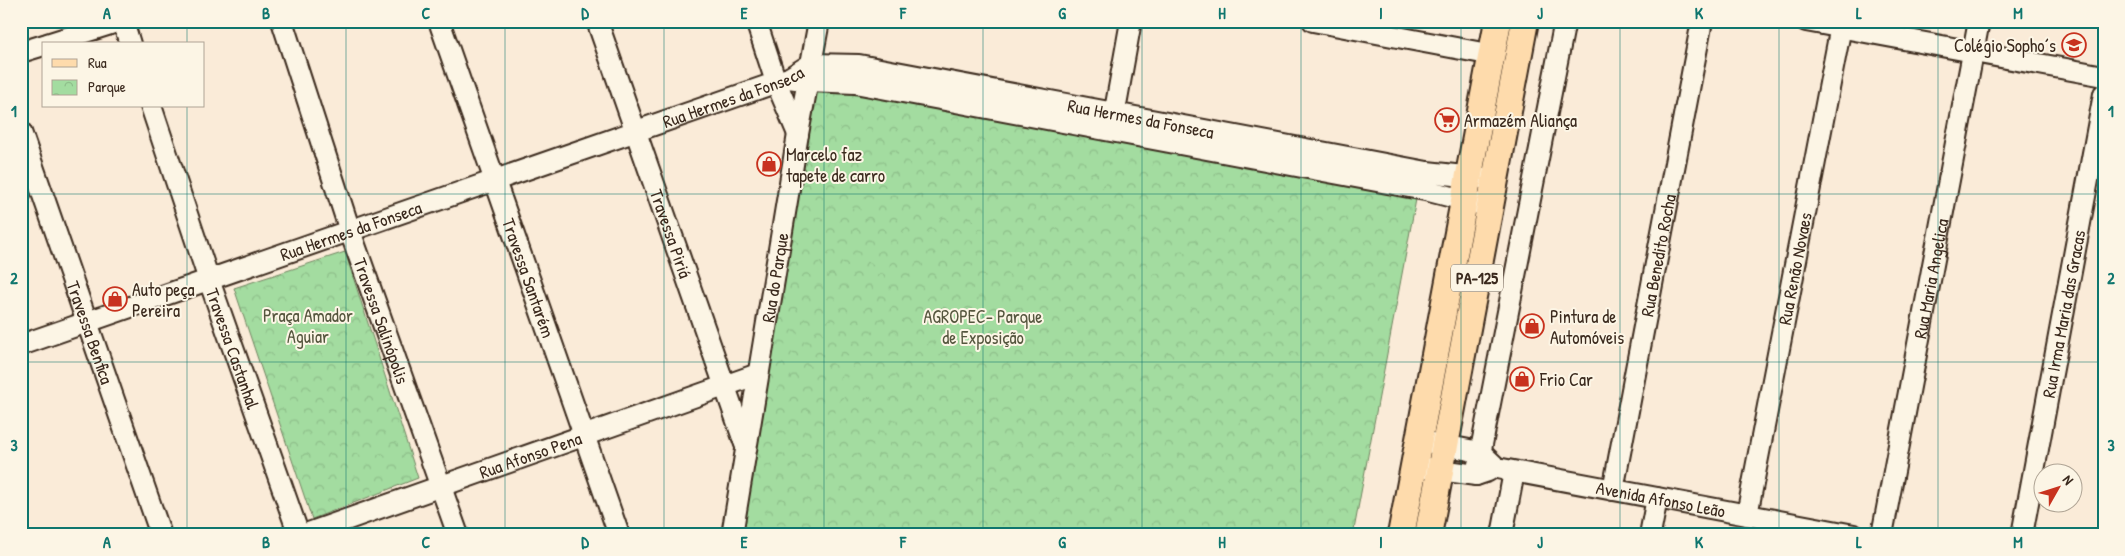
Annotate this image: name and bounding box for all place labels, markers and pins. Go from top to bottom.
school or university icon: Colégio Sopho´s [2061,32,2087,58]
place label: Colégio Sopho´s [1954,33,2056,58]
supermarket icon: Armazém Aliança [1434,107,1460,133]
place label: Armazém Aliança [1464,108,1577,133]
place label: Marcelo faz tapete de carro [786,142,885,188]
shop icon: Marcelo faz tapete de carro [756,151,782,177]
place label: Auto peça Pereira [132,277,194,323]
shop icon: Auto peça Pereira [102,286,128,312]
place label: Pintura de Automóveis [1550,304,1624,350]
shop icon: Pintura de Automóveis [1519,313,1545,339]
shop icon: Frio Car [1509,366,1535,392]
place label: Frio Car [1539,367,1593,392]

